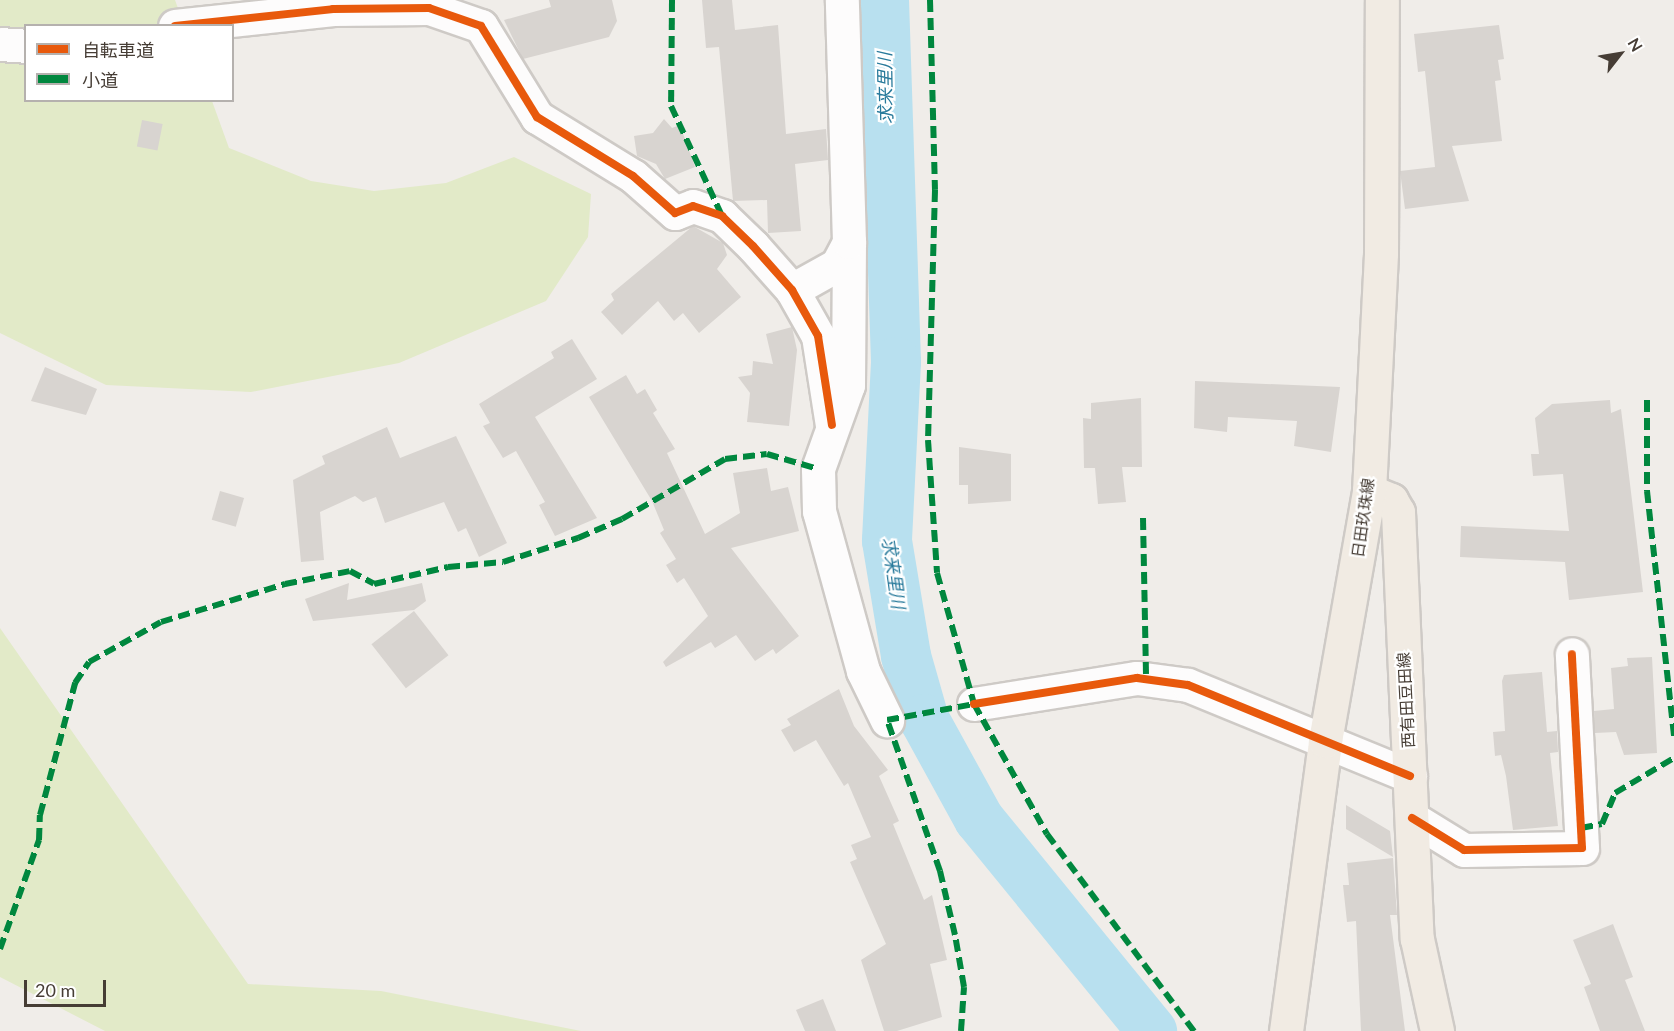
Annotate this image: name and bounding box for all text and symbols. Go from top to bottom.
legend [24,24,234,102]
north arrow [1590,24,1650,84]
text: N [1625,34,1647,55]
text: 自転車道 [82,39,154,61]
water label: 求来里川 [874,52,896,124]
text: 小道 [82,69,118,91]
street label: 日田玖珠線 [1348,477,1378,559]
water label: 求来里川 [878,536,910,610]
street label: 西有田豆田線 [1394,652,1418,748]
scale bar [27,968,110,1006]
text: 20 m [35,979,75,1001]

